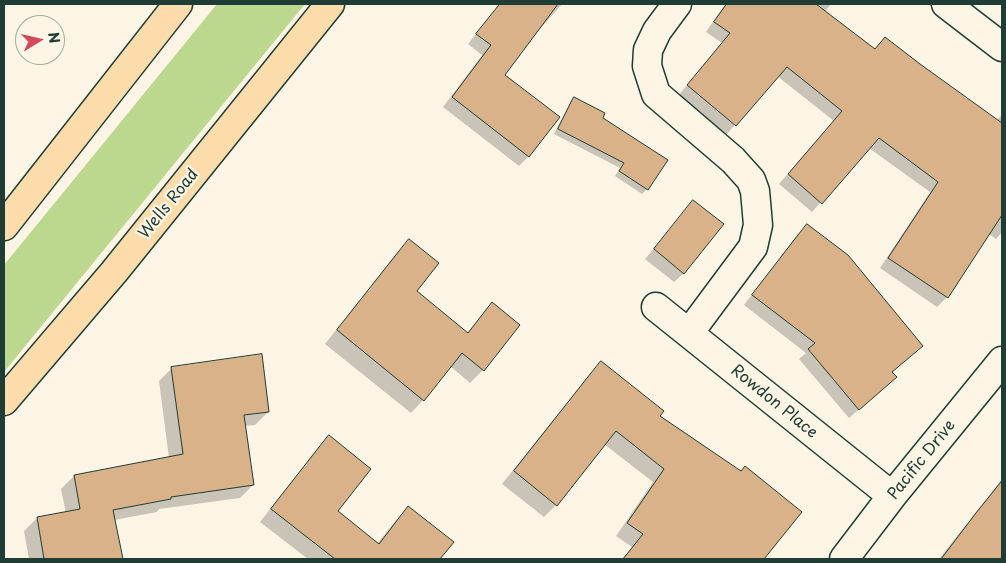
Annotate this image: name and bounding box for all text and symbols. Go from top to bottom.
north arrow [15,15,65,65]
text: N [43,31,66,45]
street label: Wells Road [135,165,203,243]
street label: Rowdon Place [727,361,821,443]
street label: Pacific Drive [884,416,960,504]

